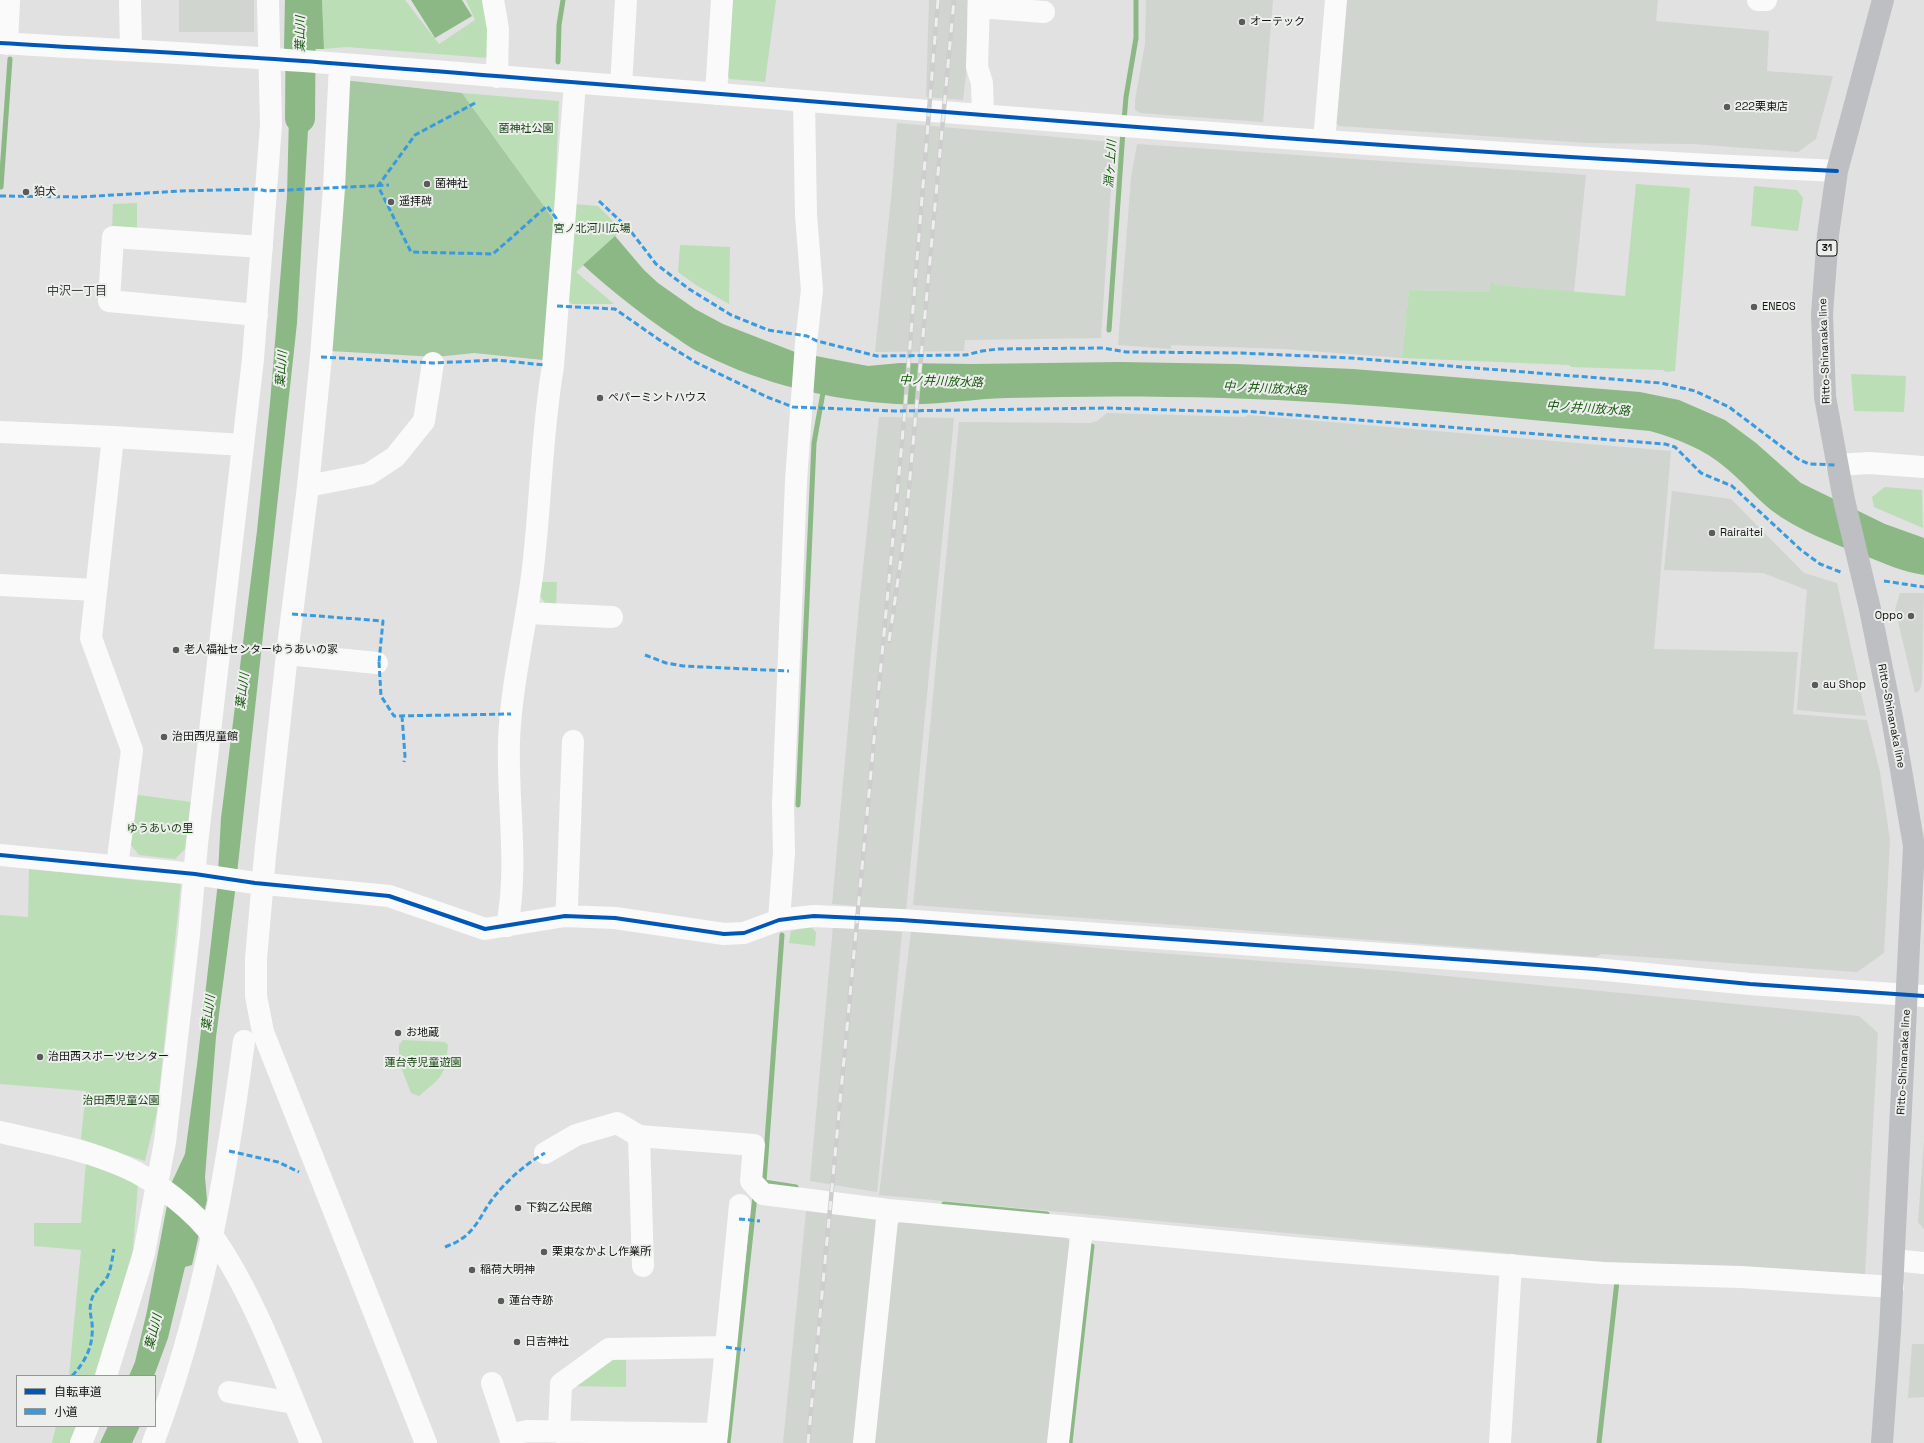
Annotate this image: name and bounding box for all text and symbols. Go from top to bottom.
place label: オーテック [1250,15,1305,29]
water label: 葉山川 [293,16,309,52]
marker: オーテック [1237,17,1247,27]
place label: 222栗東店 [1735,100,1788,114]
marker: 222栗東店 [1722,102,1732,112]
park label: 菌神社公園 [499,122,553,136]
water label: 淵ヶ上川 [1102,140,1120,188]
place label: 菌神社 [435,177,468,191]
marker: 菌神社 [422,179,432,189]
place label: 狛犬 [34,185,56,199]
marker: 狛犬 [21,187,31,197]
place label: 遥拝碑 [399,195,432,209]
marker: 遥拝碑 [386,197,396,207]
park label: 宮ノ北河川広場 [554,222,630,236]
road number: 31 [1817,240,1837,256]
district label: 中沢一丁目 [47,285,107,299]
street label: Ritto-Shinanaka line [1817,298,1833,404]
place label: ENEOS [1762,300,1796,314]
marker: ENEOS [1749,302,1759,312]
water label: 葉山川 [274,351,290,387]
water label: 中ノ井川放水路 [899,373,983,391]
water label: 中ノ井川放水路 [1223,380,1307,398]
place label: ペパーミントハウス [608,391,707,405]
marker: ペパーミントハウス [595,393,605,403]
water label: 中ノ井川放水路 [1546,399,1630,419]
place label: Rairaitei [1720,526,1763,540]
marker: Rairaitei [1707,528,1717,538]
place label: Oppo [1875,609,1903,623]
marker: Oppo [1906,611,1916,621]
place label: 老人福祉センターゆうあいの家 [184,643,338,657]
marker: 老人福祉センターゆうあいの家 [171,645,181,655]
street label: Ritto-Shinanaka line [1874,663,1908,769]
water label: 葉山川 [234,672,252,710]
place label: au Shop [1823,678,1866,692]
marker: au Shop [1810,680,1820,690]
place label: 治田西児童館 [172,730,238,744]
marker: 治田西児童館 [159,732,169,742]
park label: ゆうあいの里 [127,822,193,836]
water label: 葉山川 [200,994,218,1032]
street label: Ritto-Shinanaka line [1895,1009,1913,1115]
place label: お地蔵 [406,1026,439,1040]
marker: お地蔵 [393,1028,403,1038]
place label: 治田西スポーツセンター [48,1050,169,1064]
marker: 治田西スポーツセンター [35,1052,45,1062]
park label: 蓮台寺児童遊園 [385,1056,461,1070]
park label: 治田西児童公園 [83,1094,159,1108]
place label: 下鈎乙公民館 [526,1201,592,1215]
marker: 下鈎乙公民館 [513,1203,523,1213]
place label: 栗東なかよし作業所 [552,1245,651,1259]
marker: 栗東なかよし作業所 [539,1247,549,1257]
place label: 稲荷大明神 [480,1263,535,1277]
marker: 稲荷大明神 [467,1265,477,1275]
place label: 蓮台寺跡 [509,1294,553,1308]
marker: 蓮台寺跡 [496,1296,506,1306]
water label: 葉山川 [143,1313,165,1351]
place label: 日吉神社 [525,1335,569,1349]
marker: 日吉神社 [512,1337,522,1347]
legend [16,1375,156,1427]
text: 自転車道 [54,1384,102,1400]
text: 小道 [54,1404,78,1420]

